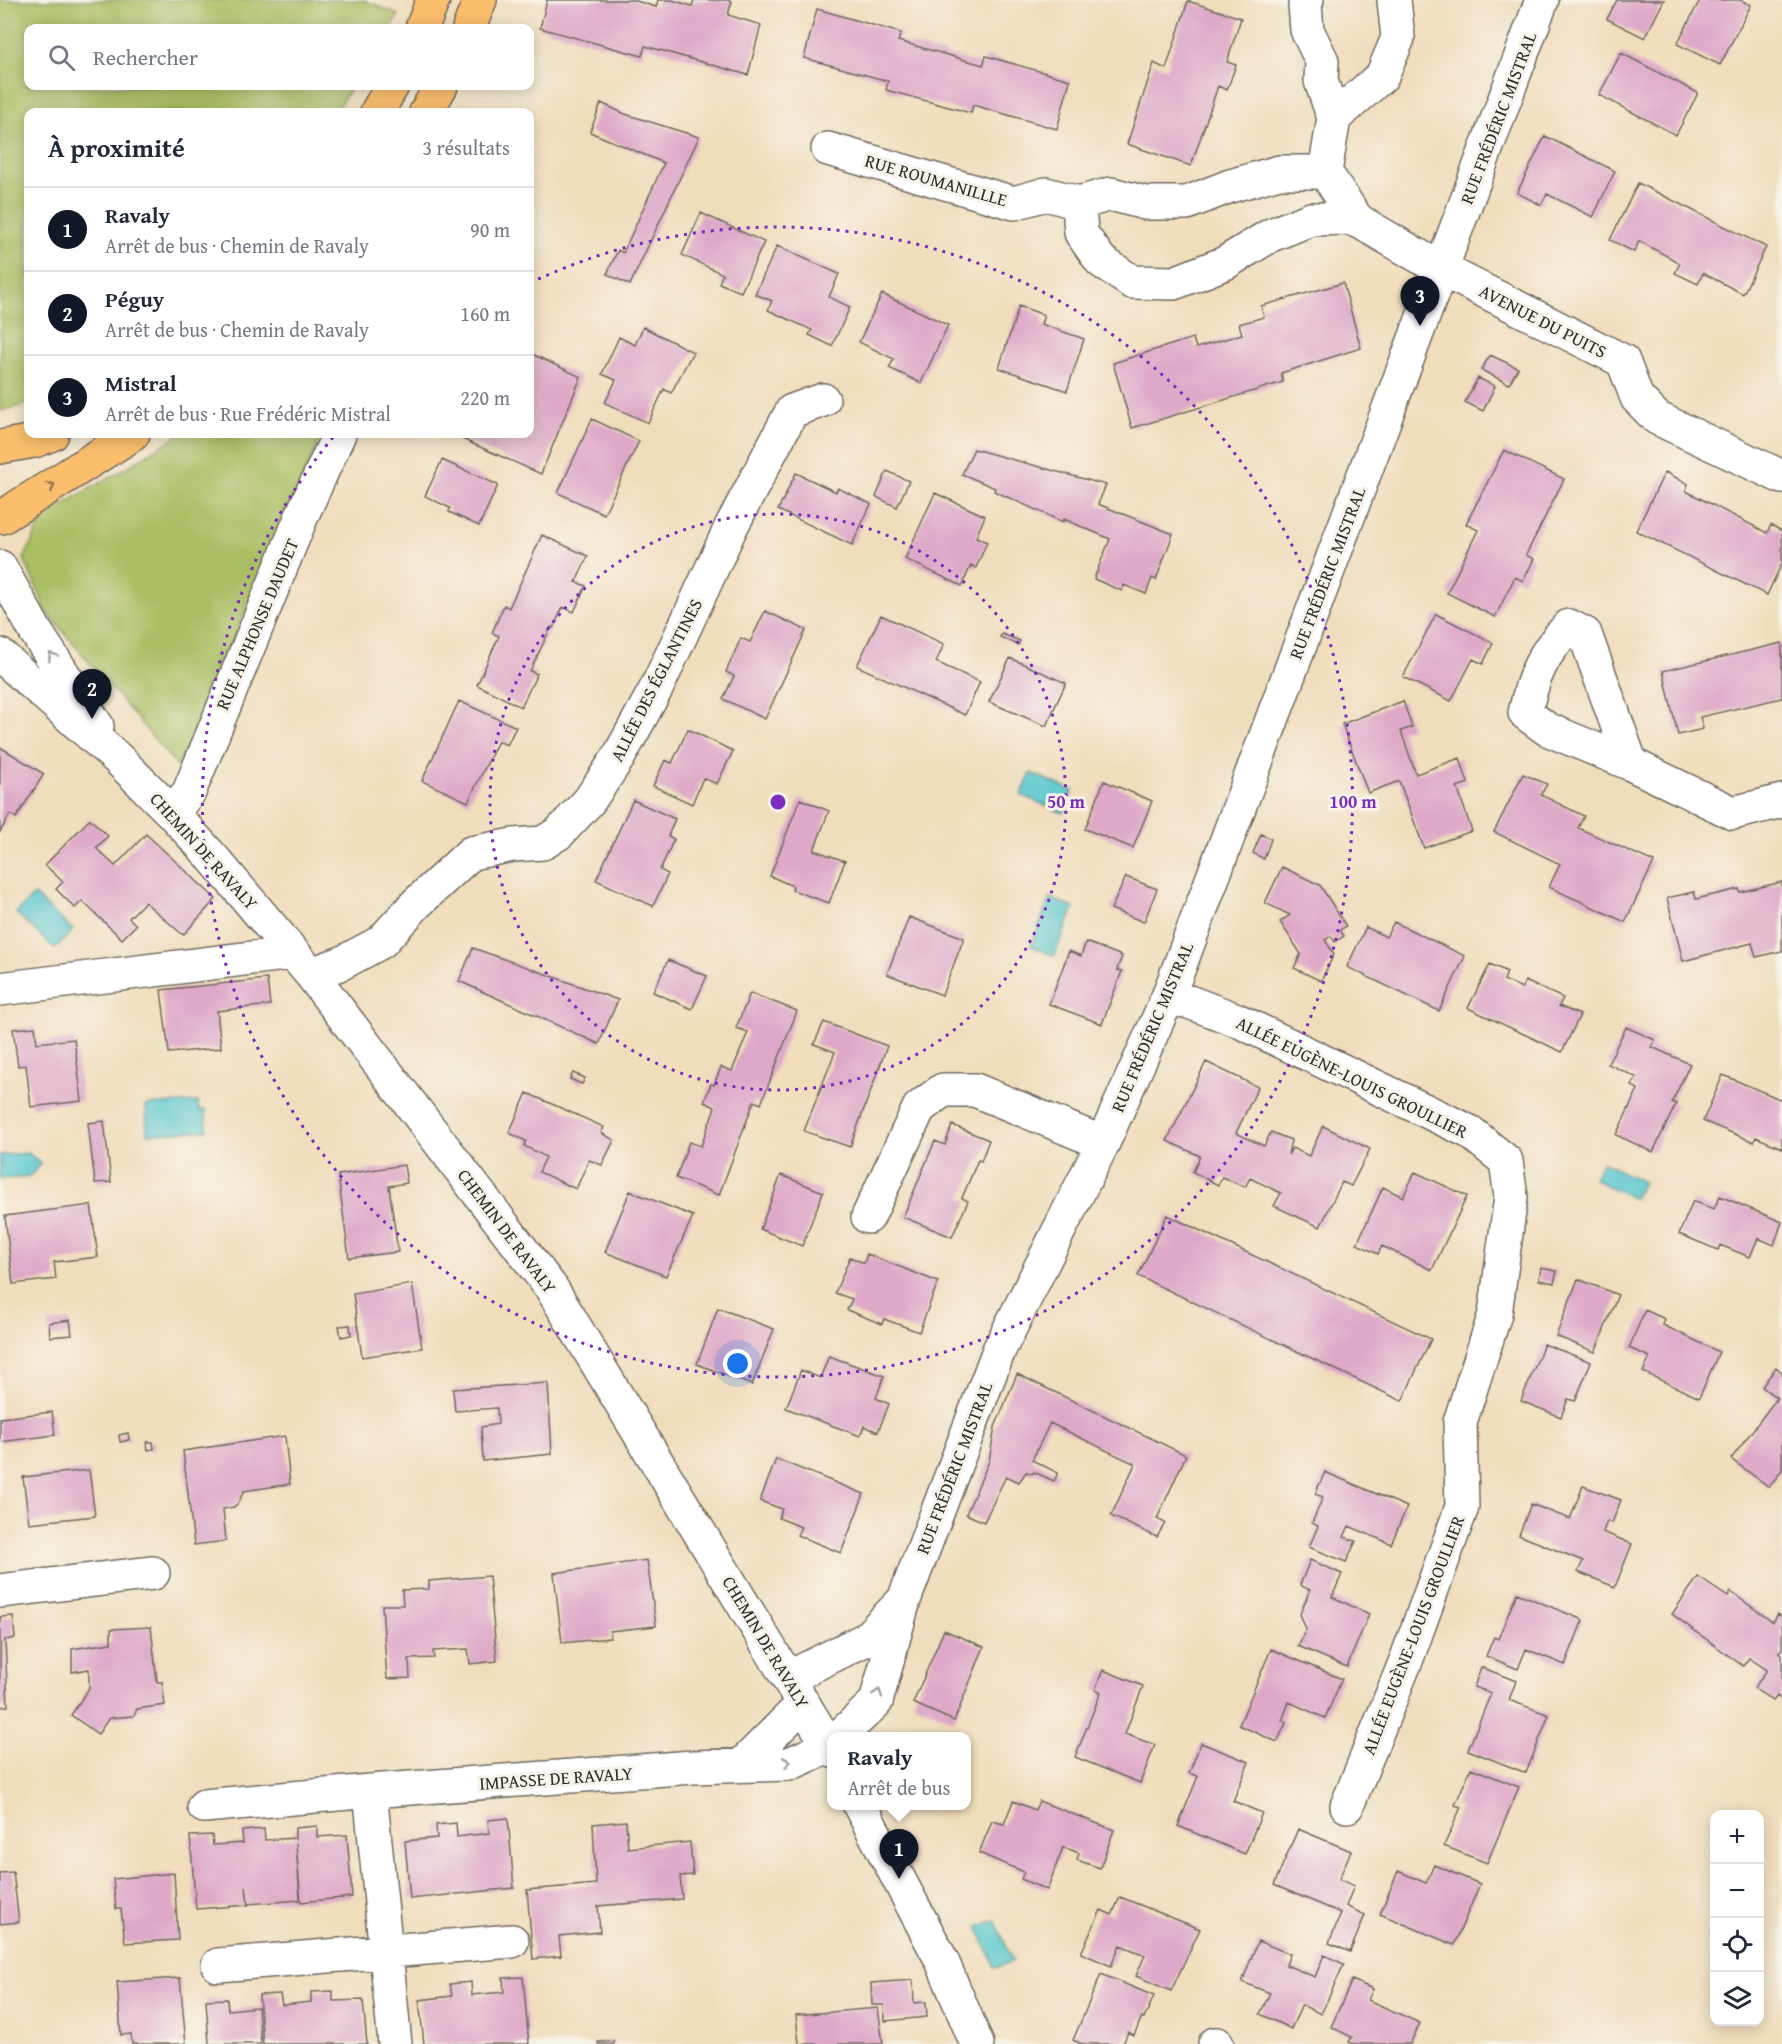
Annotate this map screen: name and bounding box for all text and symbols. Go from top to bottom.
search box [24,24,534,90]
street label: RUE FRÉDÉRIC MISTRAL [1453,28,1543,208]
icon: search [45,41,78,74]
text: Rechercher [93,41,198,73]
text: À proximité [48,128,185,167]
text: 3 résultats [422,133,510,162]
street label: RUE ROUMANILLLE [862,147,1010,213]
text: Ravaly [105,199,170,231]
text: 1 [62,215,73,244]
text: 90 m [470,215,510,244]
text: Arrêt de bus · Chemin de Ravaly [105,231,369,260]
pin: 3 [1400,276,1440,326]
street label: AVENUE DU PUITS [1475,277,1612,365]
text: Péguy [105,283,164,315]
text: 2 [62,299,73,328]
text: 160 m [460,299,510,328]
text: Arrêt de bus · Chemin de Ravaly [105,315,369,344]
text: Mistral [105,367,177,399]
text: 3 [62,383,73,412]
text: 220 m [460,383,510,412]
text: Arrêt de bus · Rue Frédéric Mistral [105,399,391,428]
one-way arrow [45,481,55,493]
street label: RUE FRÉDÉRIC MISTRAL [1282,483,1372,663]
street label: RUE ALPHONSE DAUDET [209,534,305,714]
street label: ALLÉE DES ÉGLANTINES [603,594,709,766]
one-way arrow [47,652,59,662]
pin: 2 [72,670,112,719]
street label: CHEMIN DE RAVALY [144,786,264,916]
text: 50 m [1047,788,1086,815]
text: 100 m [1329,788,1377,815]
centre of rings [768,792,788,812]
street label: RUE FRÉDÉRIC MISTRAL [1104,938,1200,1116]
street label: ALLÉE EUGÈNE-LOUIS GROULLIER [1232,1009,1473,1145]
street label: CHEMIN DE RAVALY [451,1163,563,1299]
your location [723,1349,752,1378]
street label: RUE FRÉDÉRIC MISTRAL [909,1378,999,1558]
street label: ALLÉE EUGÈNE-LOUIS GROULLIER [1355,1511,1471,1759]
street label: CHEMIN DE RAVALY [716,1571,816,1713]
one-way arrow [870,1688,883,1699]
popup [827,1732,971,1810]
text: Ravaly [847,1741,912,1773]
one-way arrow [782,1756,792,1769]
street label: IMPASSE DE RAVALY [478,1759,634,1797]
text: Arrêt de bus [847,1773,951,1802]
map controls [1710,1810,1764,2026]
button: + [1710,1810,1764,1864]
pin: 1 [880,1830,918,1879]
button: − [1710,1864,1764,1918]
button: locate [1710,1918,1764,1972]
button: layers [1710,1972,1764,2026]

